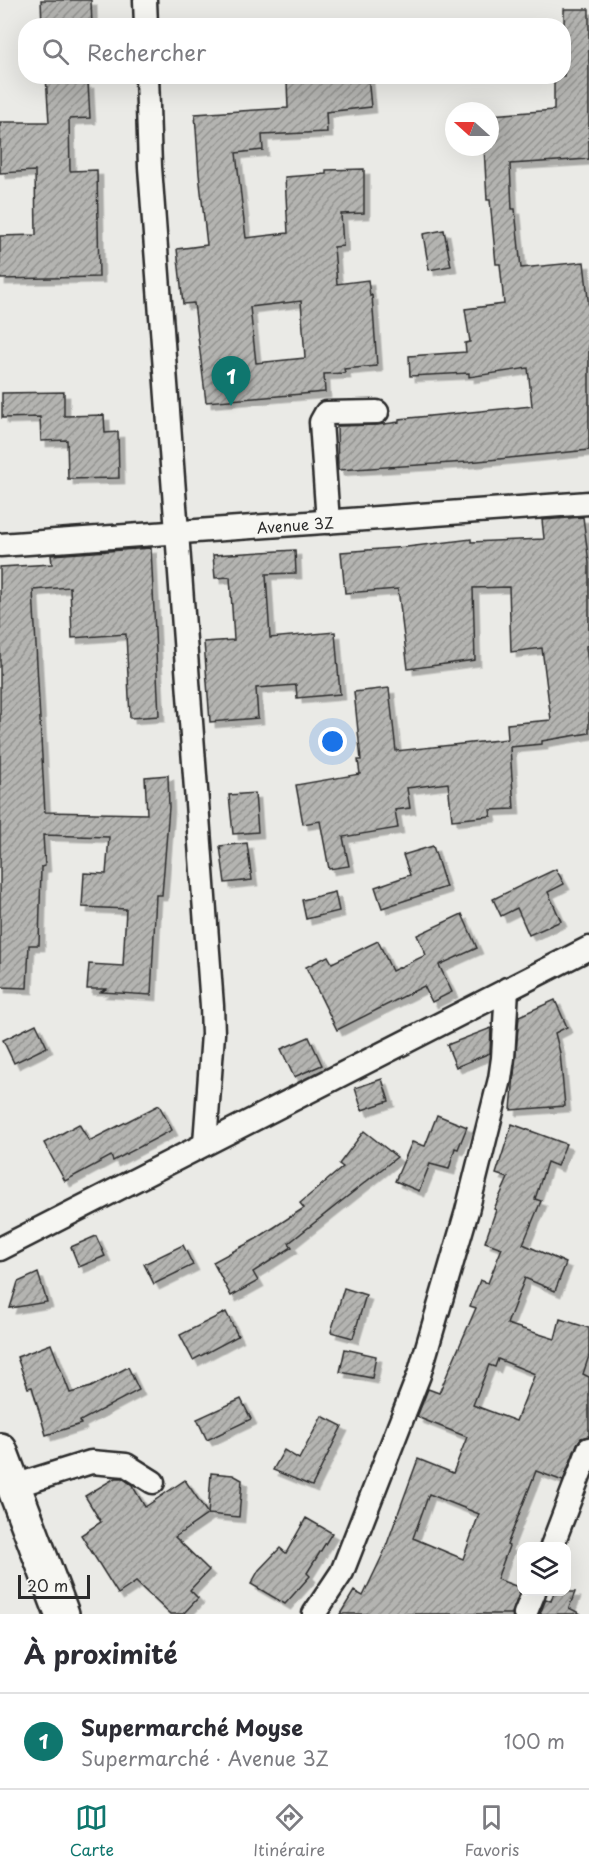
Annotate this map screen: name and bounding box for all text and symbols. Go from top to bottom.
search box [18,18,571,84]
icon: search [39,35,72,68]
text: Rechercher [87,35,206,68]
north arrow [445,102,499,156]
pin: 1 [212,356,250,406]
street label: Avenue 3Z [256,510,335,538]
your location [318,727,347,756]
map controls [517,1542,571,1596]
button: layers [517,1542,571,1596]
scale bar [18,1572,90,1600]
text: 20 m [27,1573,68,1597]
text: À proximité [24,1634,178,1673]
text: Supermarché Moyse [81,1710,303,1743]
text: 1 [39,1726,48,1756]
text: 100 m [504,1726,565,1756]
text: Supermarché · Avenue 3Z [81,1743,329,1773]
tab: Carte [70,1801,114,1861]
tab: Itinéraire [253,1801,325,1861]
tab: Favoris [464,1801,519,1861]

